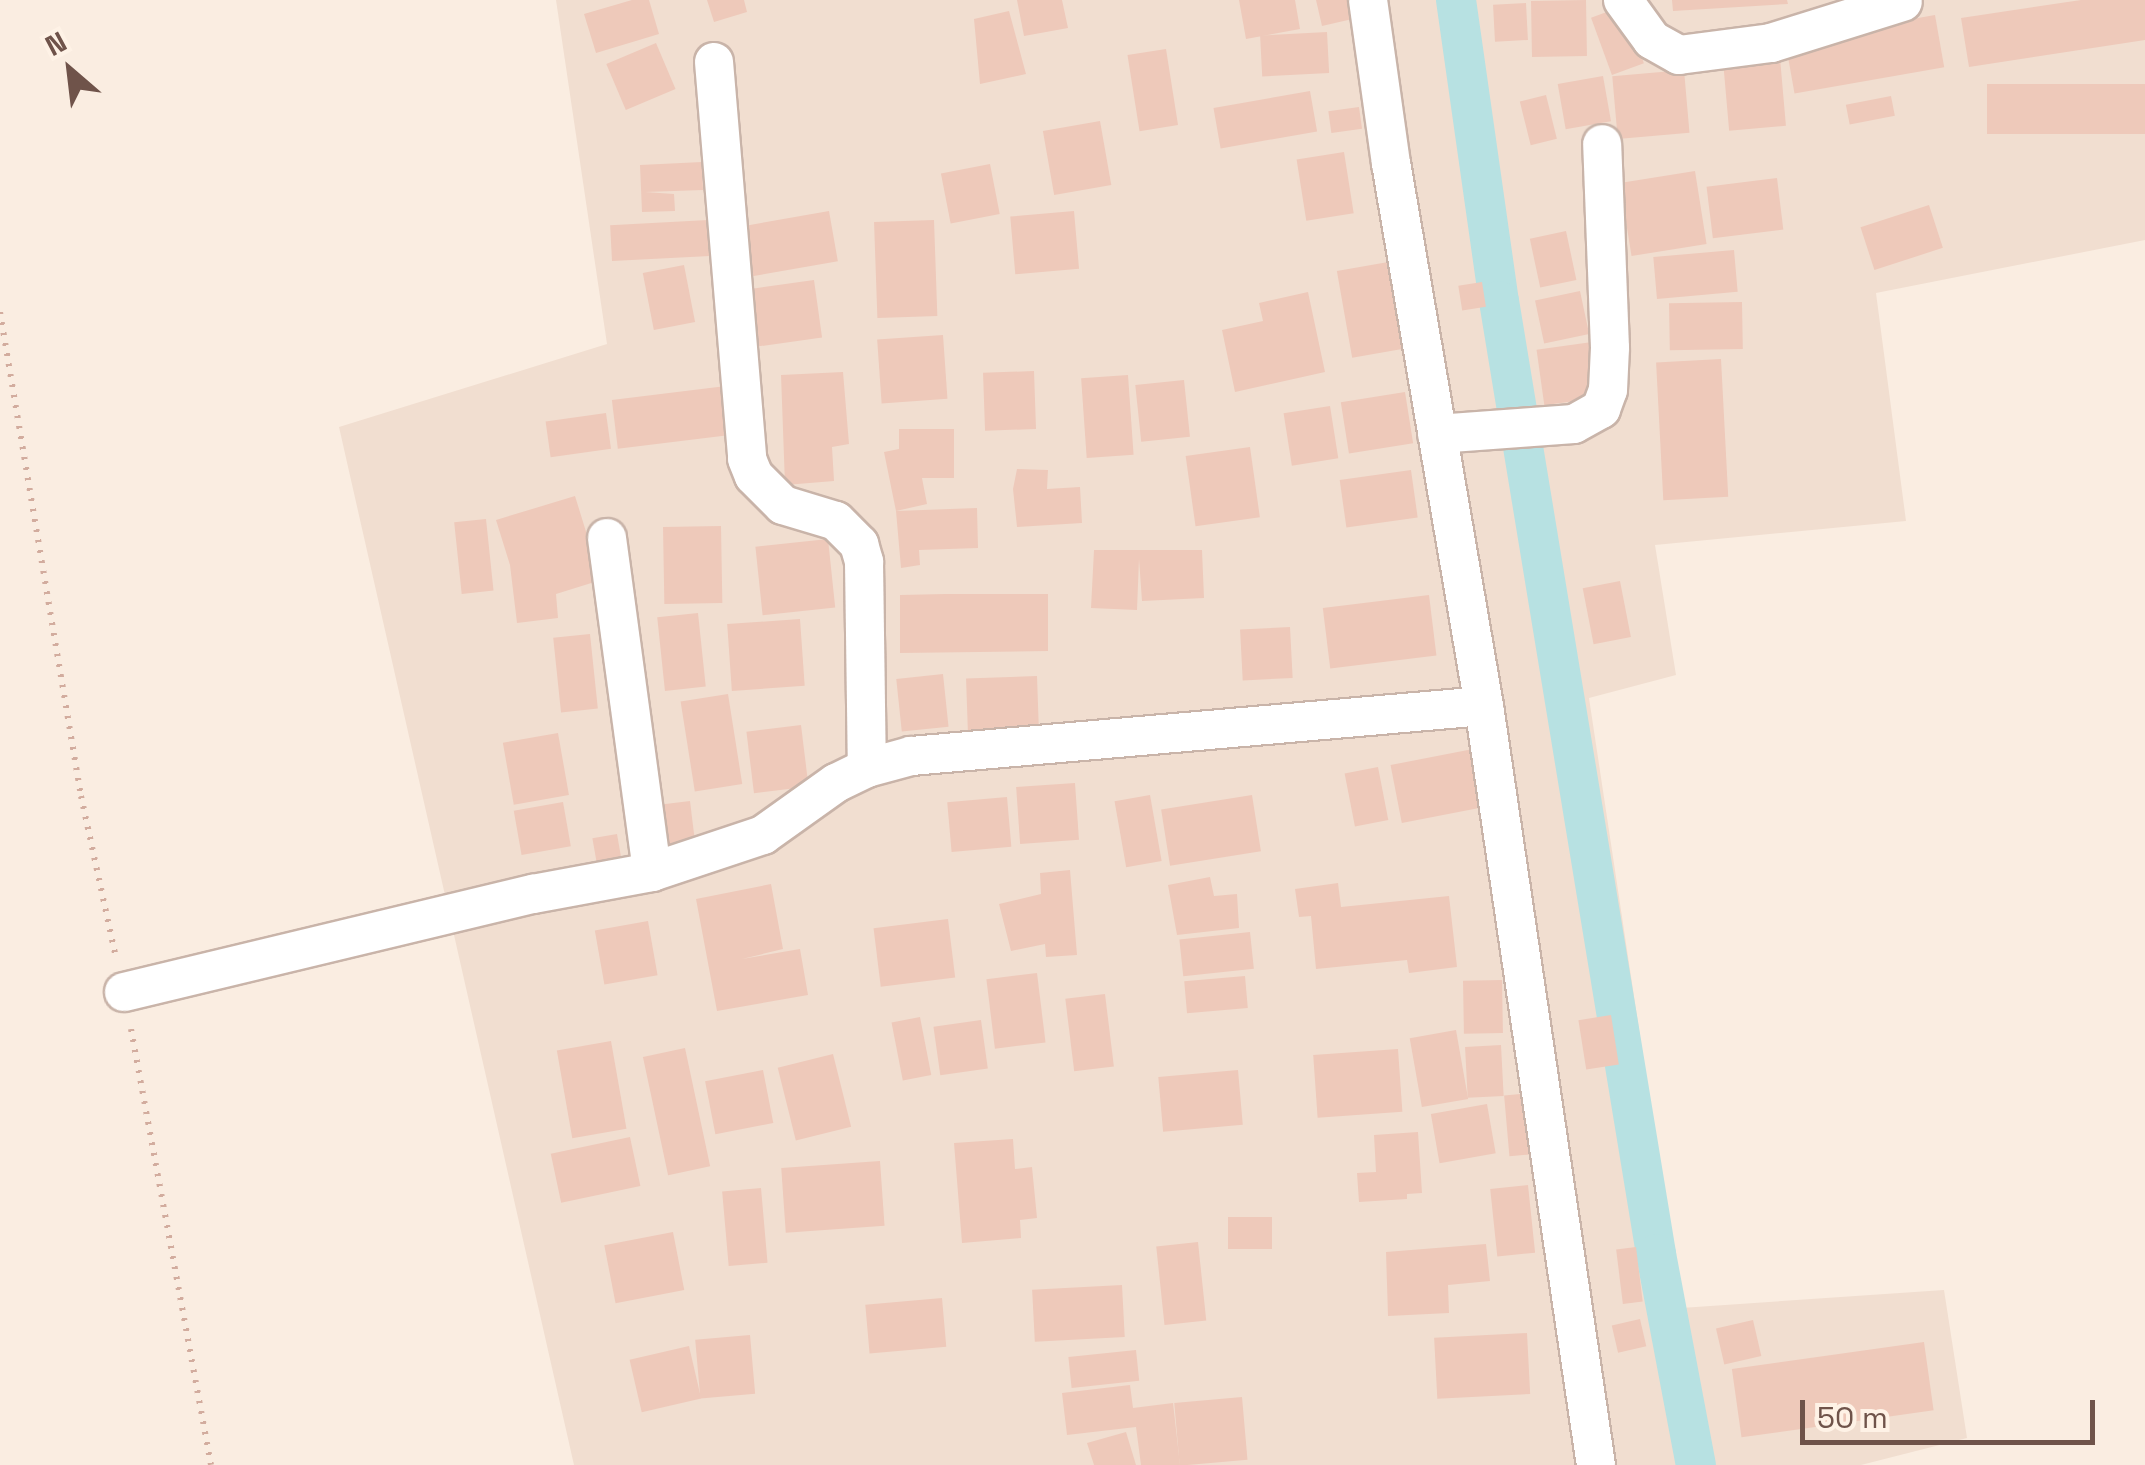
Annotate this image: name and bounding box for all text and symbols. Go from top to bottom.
north arrow [20,20,120,120]
text: N [39,23,73,64]
scale bar [1805,1380,2100,1442]
text: 50 m [1817,1398,1888,1437]

